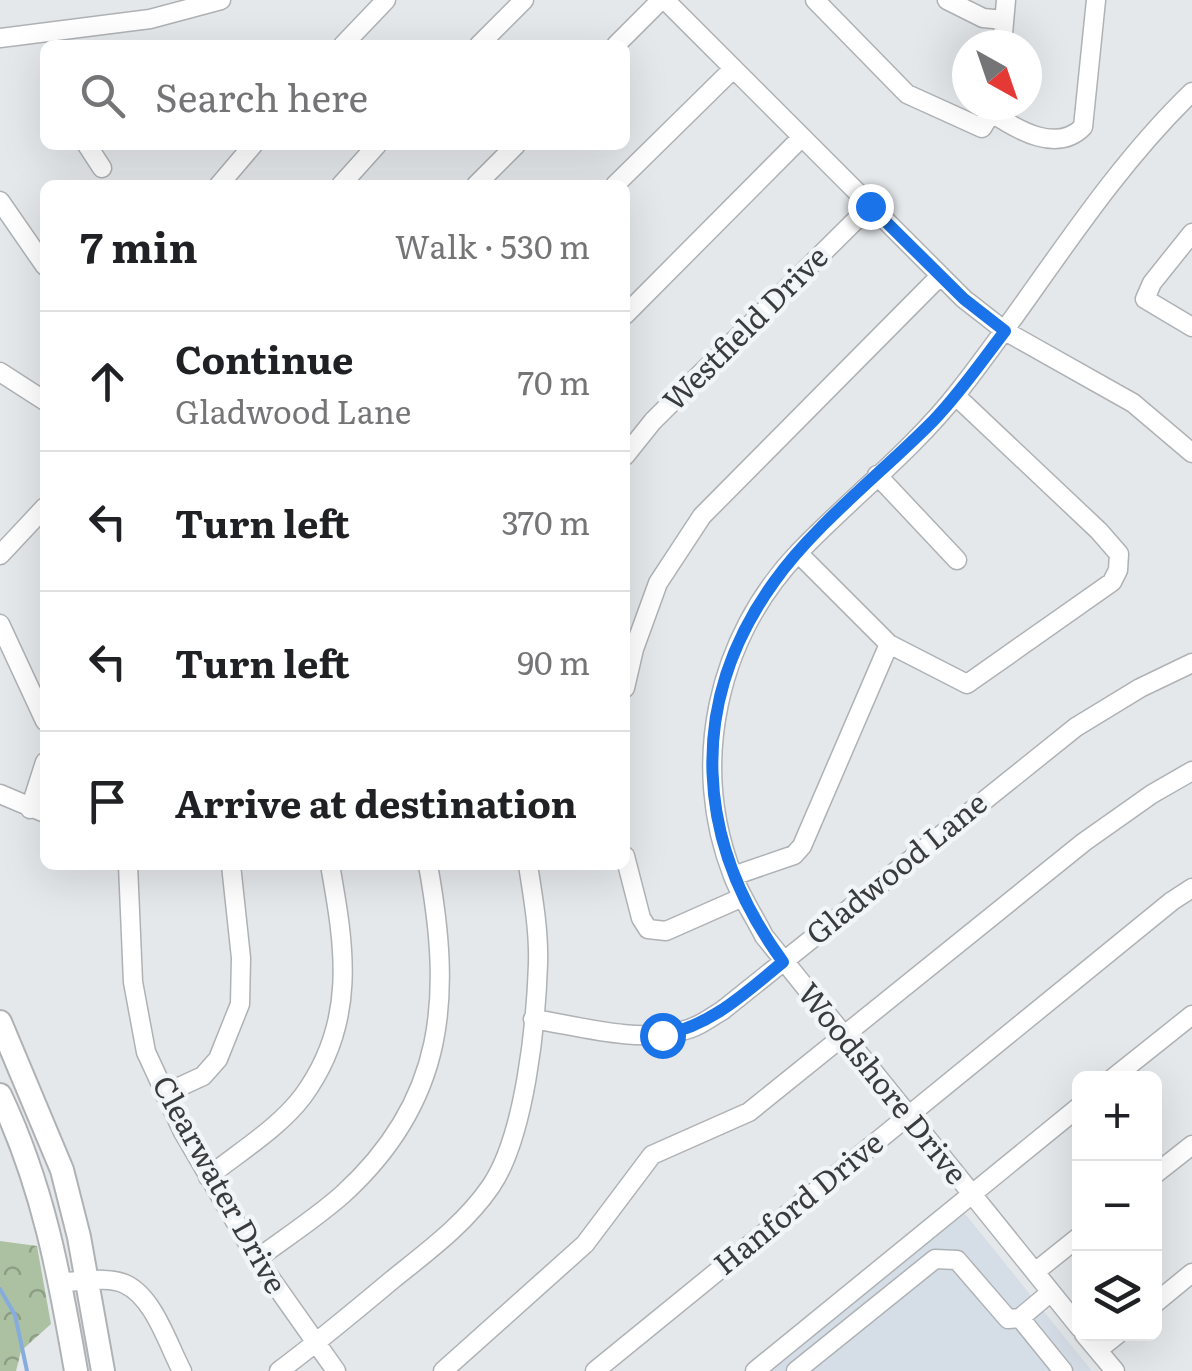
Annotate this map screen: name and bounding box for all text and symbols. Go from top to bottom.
north arrow [952,30,1042,120]
search box [40,40,630,150]
text: Search here [155,67,368,124]
icon: search [75,68,130,123]
route end [848,184,894,230]
text: 7 min [80,214,198,276]
text: Walk · 530 m [395,221,590,269]
street label: Westfield Drive [651,234,836,419]
text: Continue [175,329,353,386]
icon: ahead [80,354,135,409]
text: 70 m [518,357,590,405]
text: Gladwood Lane [175,386,411,434]
text: Turn left [175,493,350,550]
icon: left [80,494,135,549]
text: 370 m [501,497,590,545]
text: Turn left [175,633,350,690]
icon: left [80,634,135,689]
text: 90 m [517,637,590,685]
text: Arrive at destination [175,773,577,830]
icon: arrive [80,774,135,829]
street label: Gladwood Lane [795,780,995,953]
street label: Woodshore Drive [789,972,980,1192]
route start [640,1013,686,1059]
street label: Clearwater Drive [143,1067,300,1301]
map controls [1072,1071,1162,1341]
button: + [1072,1071,1162,1161]
street label: Hanford Drive [703,1120,891,1284]
button: − [1072,1161,1162,1251]
button: layers [1072,1251,1162,1341]

